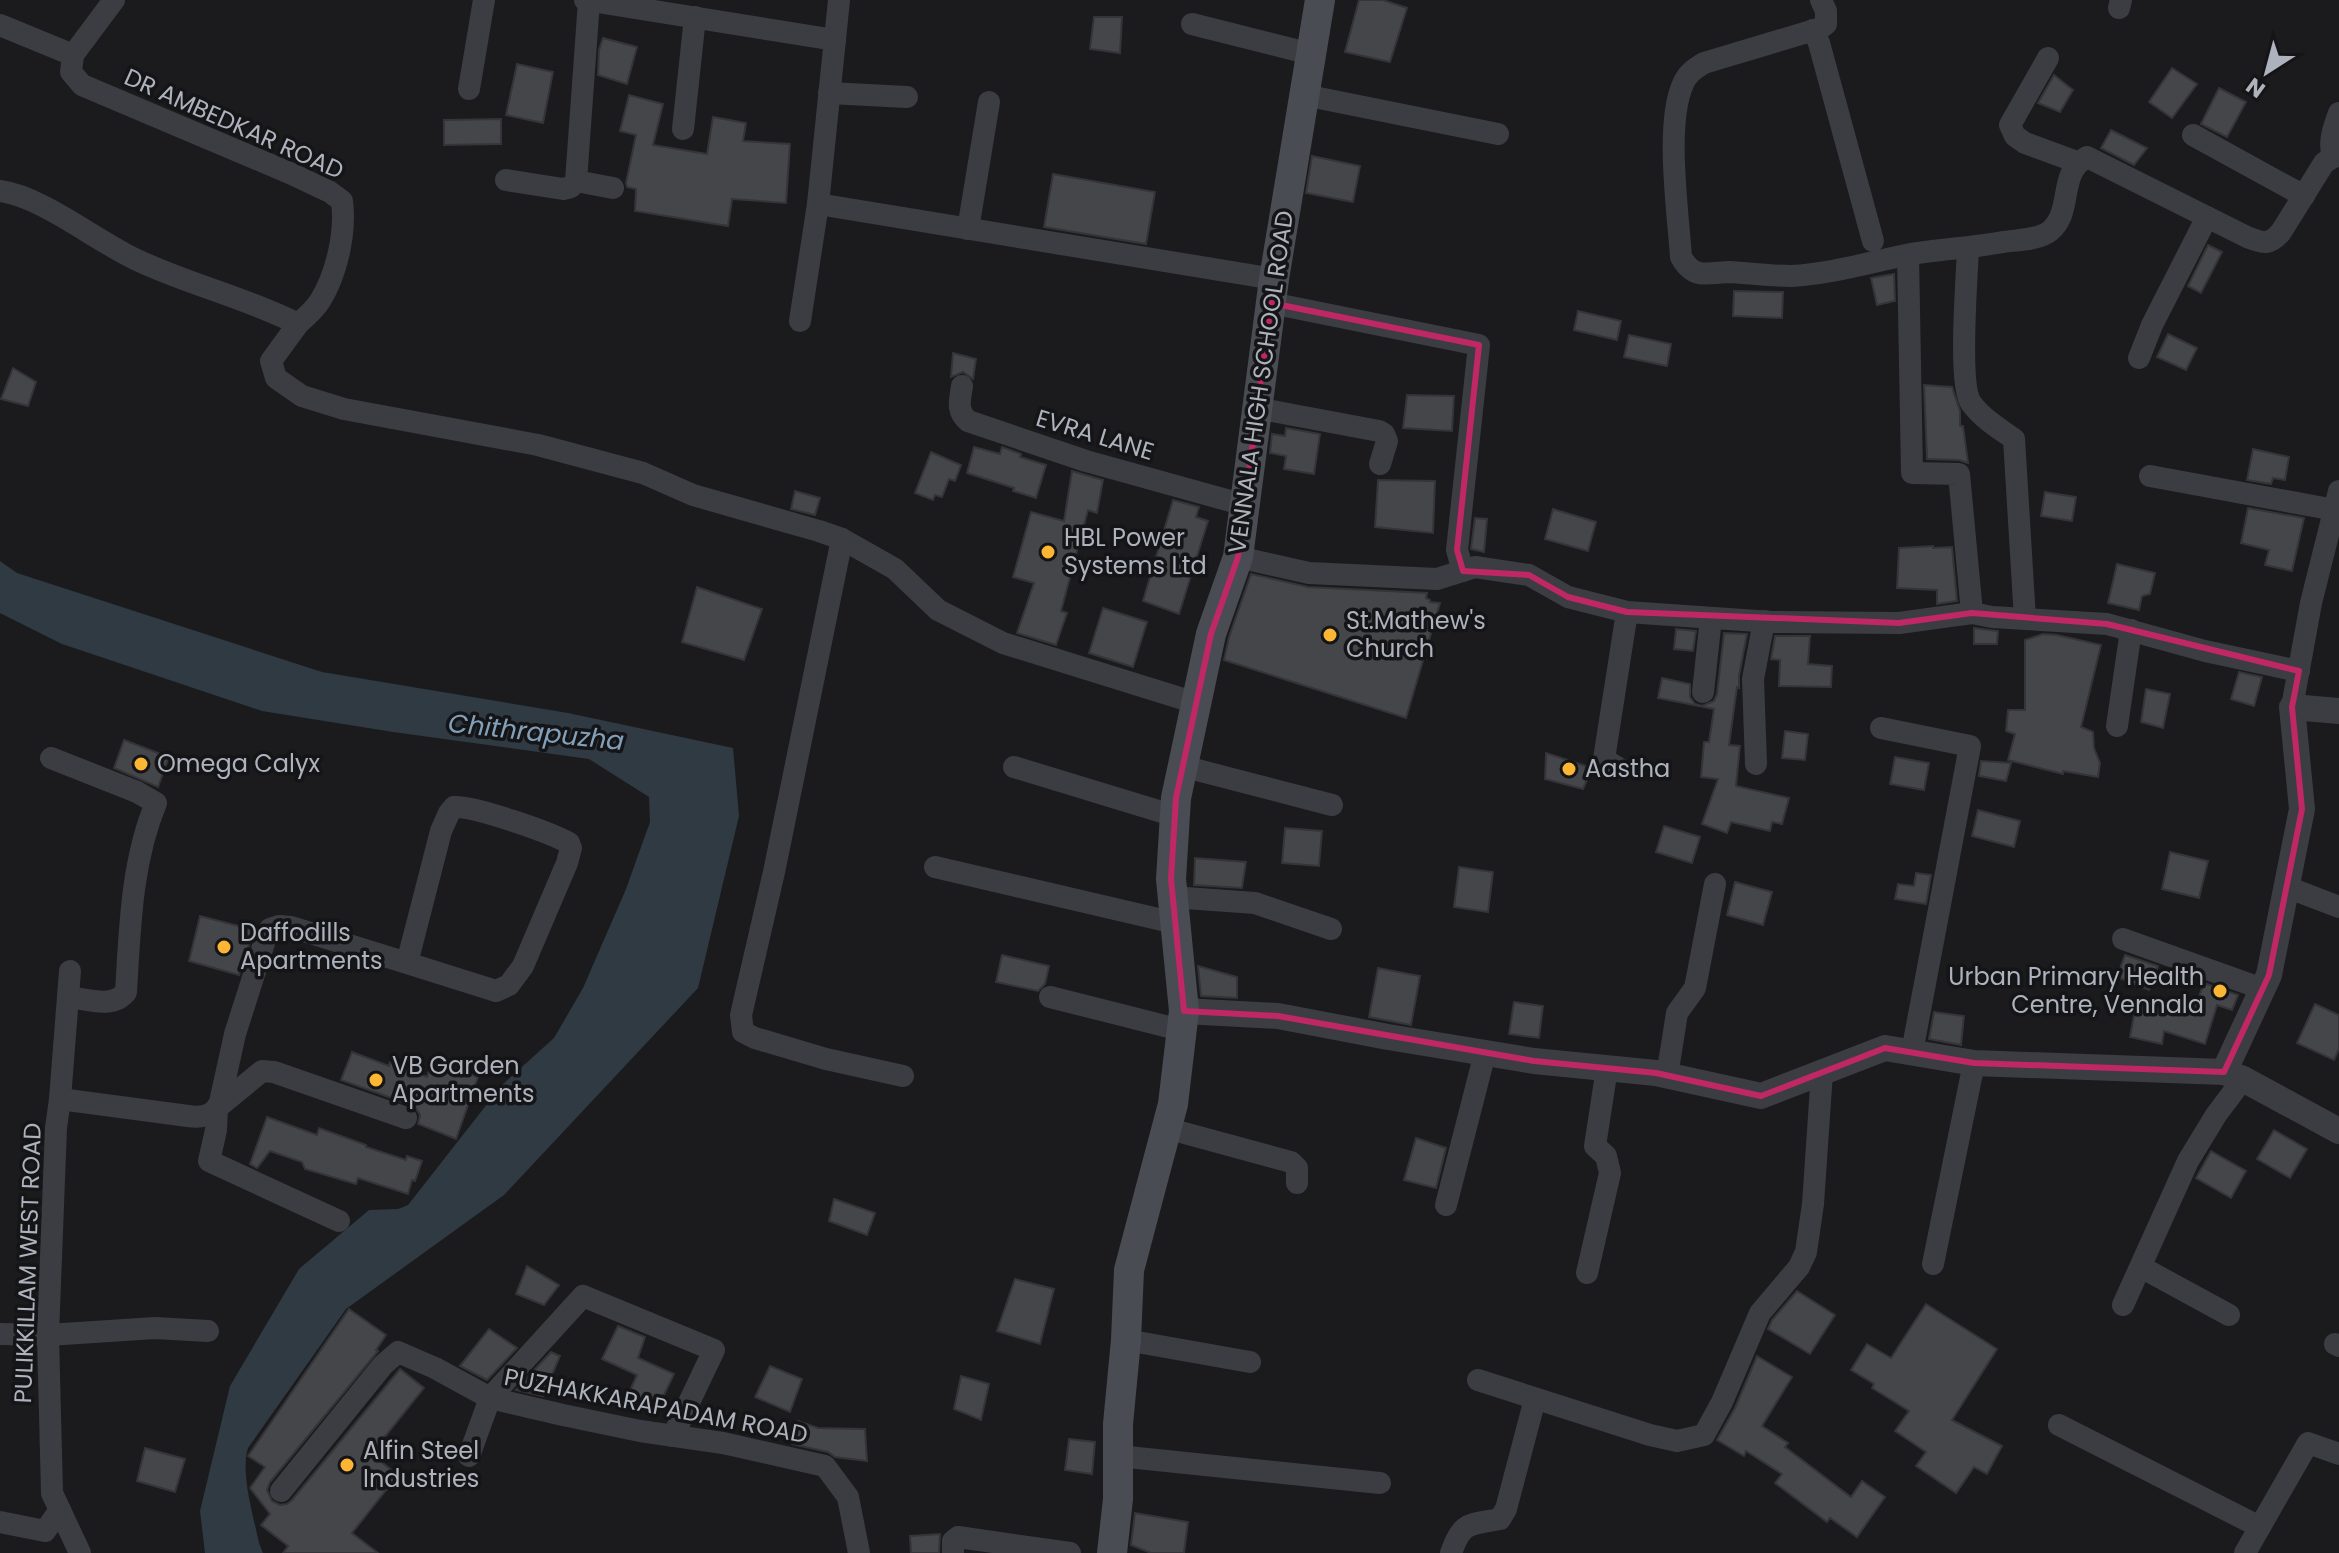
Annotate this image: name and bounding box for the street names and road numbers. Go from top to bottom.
street label: DR AMBEDKAR ROAD [119,60,349,187]
street label: VENNALA HIGH SCHOOL ROAD [1220,208,1301,556]
street label: EVRA LANE [1032,401,1158,468]
street label: PULIKKILLAM WEST ROAD [6,1122,49,1404]
street label: PUZHAKKARAPADAM ROAD [502,1360,811,1451]

